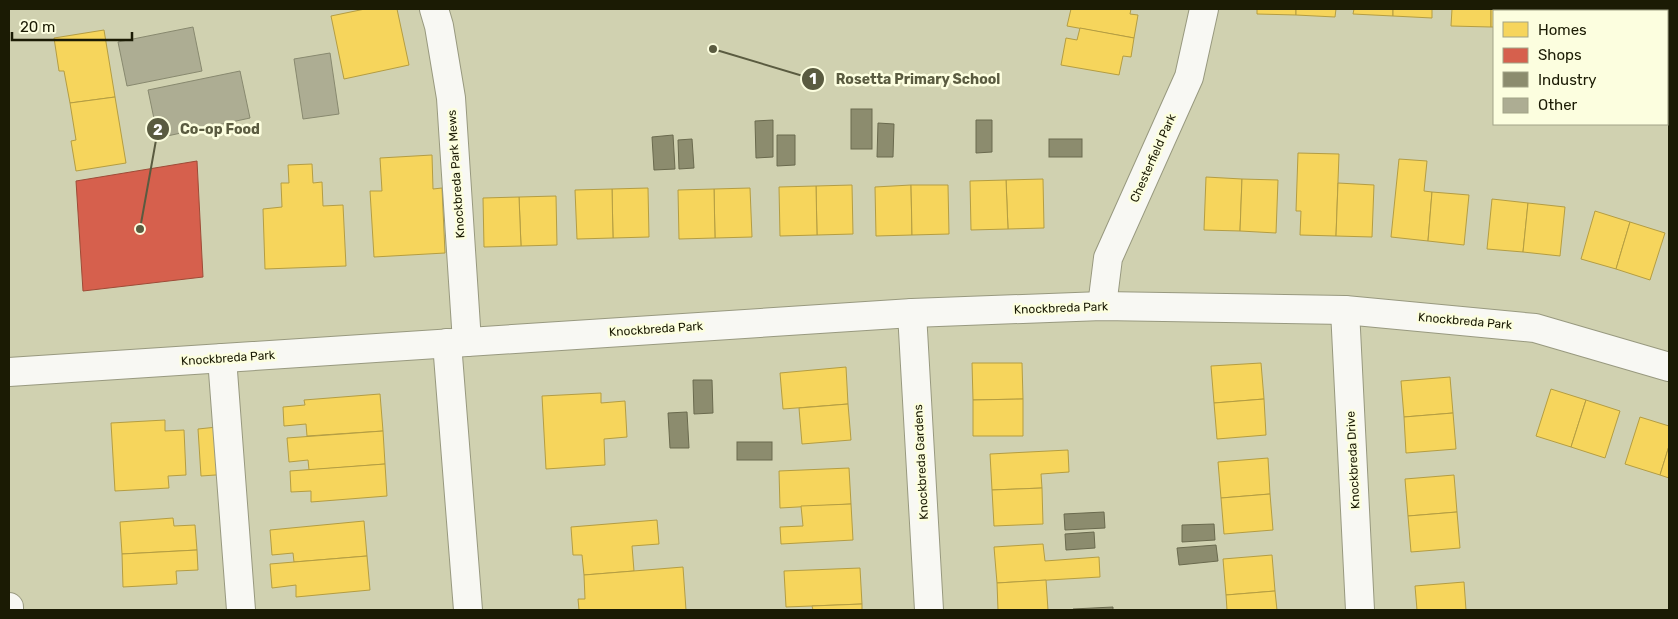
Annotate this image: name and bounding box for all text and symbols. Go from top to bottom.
scale bar [12,10,132,42]
legend [1493,10,1668,125]
text: 20 m [20,18,55,36]
text: Homes [1538,21,1587,39]
text: Shops [1538,46,1582,64]
callout: Rosetta Primary School [800,65,1010,94]
text: 1 [809,70,817,88]
text: Rosetta Primary School [836,71,1000,88]
text: Industry [1538,71,1597,89]
text: Other [1538,96,1578,114]
street label: Knockbreda Park Mews [445,109,467,239]
street label: Chesterfield Park [1127,111,1179,204]
callout: Co-op Food [145,115,270,144]
text: 2 [153,121,163,139]
text: Co-op Food [180,121,260,138]
street label: Knockbreda Park [1014,299,1109,317]
street label: Knockbreda Park [1417,310,1513,332]
street label: Knockbreda Park [609,319,704,339]
street label: Knockbreda Park [181,348,276,368]
street label: Knockbreda Gardens [911,404,931,520]
street label: Knockbreda Drive [1343,410,1363,509]

